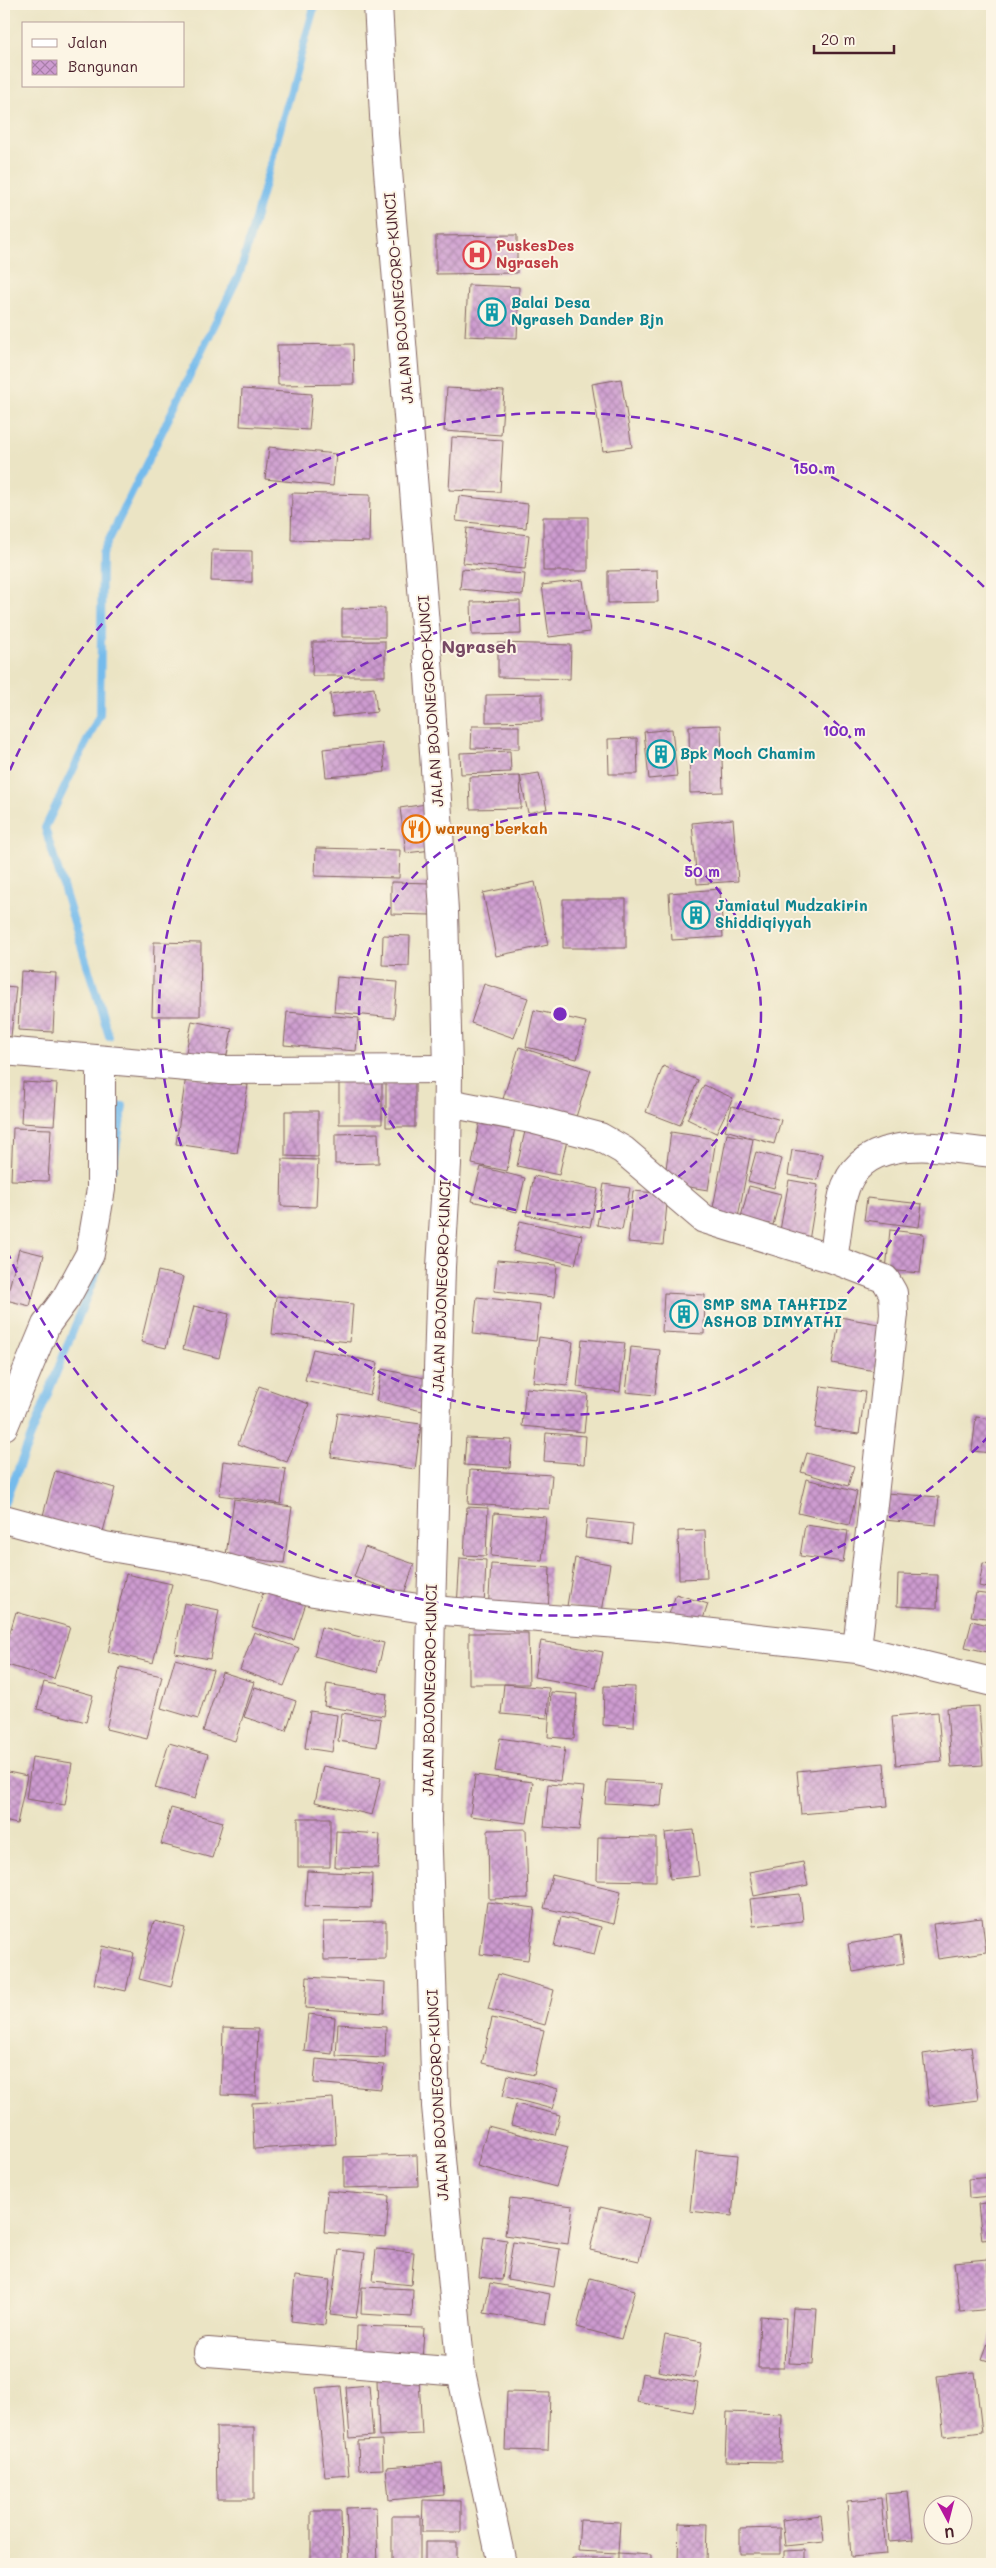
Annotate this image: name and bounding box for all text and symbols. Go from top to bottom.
legend [22,22,185,88]
scale bar [814,22,894,54]
text: 20 m [821,29,855,49]
text: Jalan [68,32,107,52]
text: Bangunan [68,56,138,76]
street label: JALAN BOJONEGORO-KUNCI [379,191,417,405]
place label: PuskesDes Ngraseh [496,235,574,272]
hospital icon: PuskesDes Ngraseh [462,240,492,270]
place label: Balai Desa Ngraseh Dander Bjn [511,292,664,329]
building icon: Balai Desa Ngraseh Dander Bjn [477,297,507,327]
text: 150 m [793,458,835,478]
street label: JALAN BOJONEGORO-KUNCI [413,594,447,808]
district label: Ngraseh [441,634,517,658]
text: 100 m [822,720,866,740]
building icon: Bpk Moch Chamim [646,739,676,769]
place label: Bpk Moch Chamim [680,743,815,763]
restaurant icon: warung berkah [401,814,431,844]
place label: warung berkah [435,818,548,838]
text: 50 m [684,861,720,881]
place label: Jamiatul Mudzakirin Shiddiqiyyah [715,895,868,932]
building icon: Jamiatul Mudzakirin Shiddiqiyyah [681,900,711,930]
centre of rings [551,1005,569,1023]
street label: JALAN BOJONEGORO-KUNCI [427,1179,455,1392]
place label: SMP SMA TAHFIDZ ASHOB DIMYATHI [703,1294,848,1331]
building icon: SMP SMA TAHFIDZ ASHOB DIMYATHI [669,1299,699,1329]
street label: JALAN BOJONEGORO-KUNCI [417,1583,441,1796]
street label: JALAN BOJONEGORO-KUNCI [421,1988,453,2201]
north arrow [924,2496,974,2546]
text: U [944,2523,956,2543]

